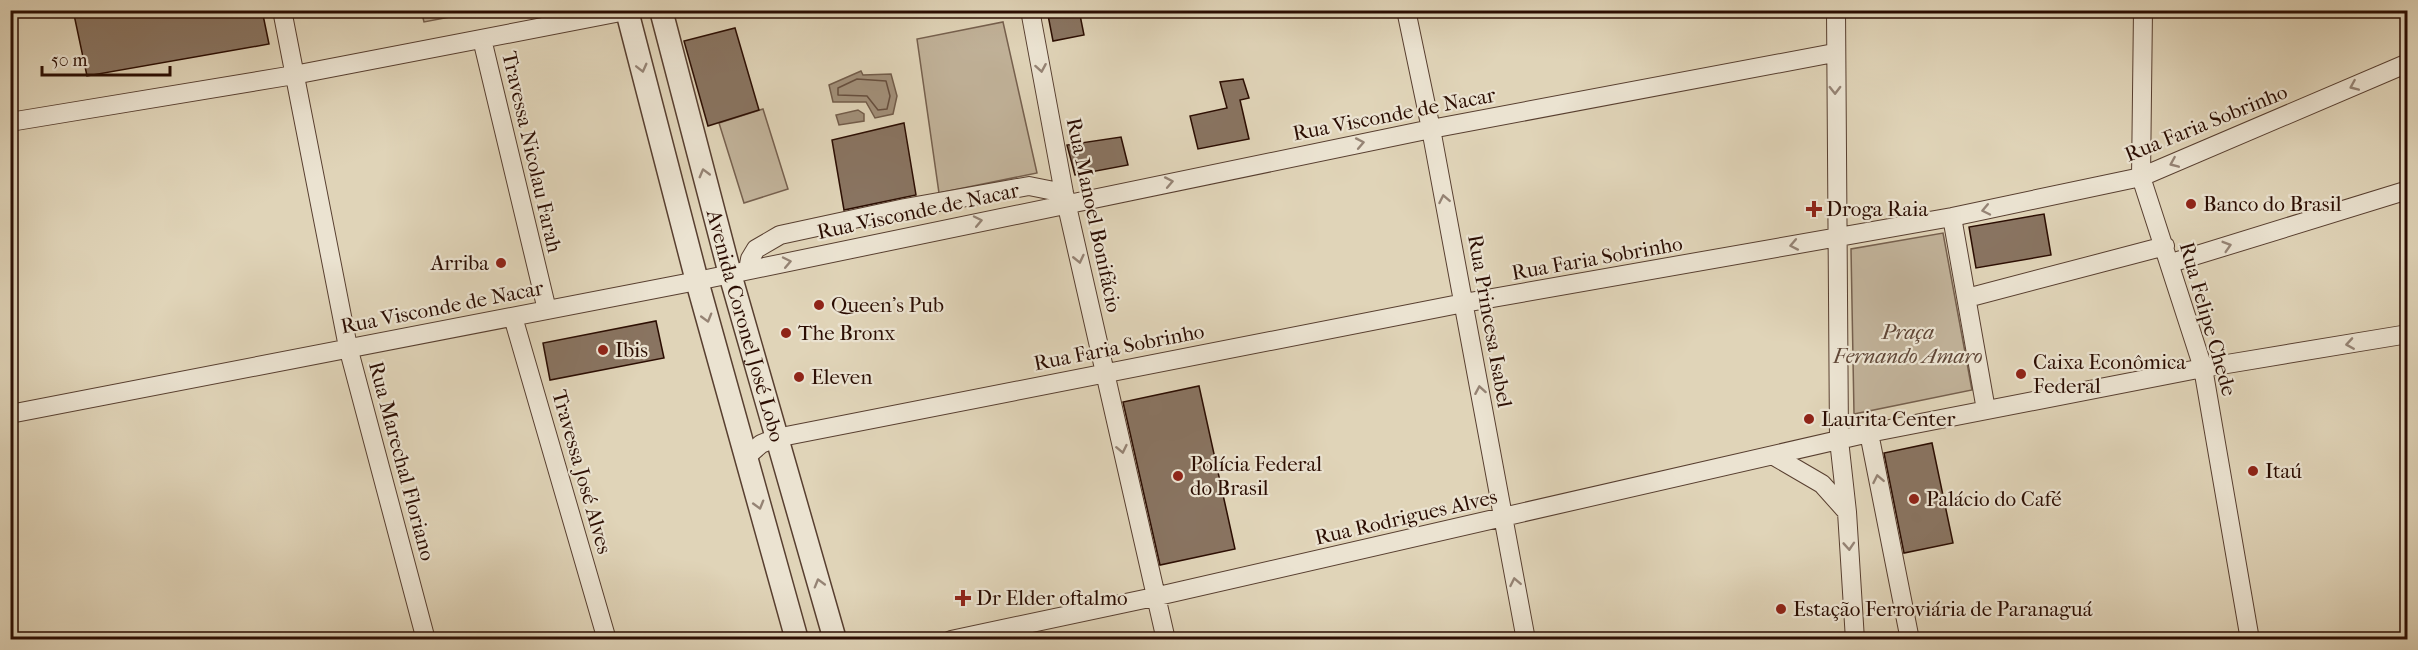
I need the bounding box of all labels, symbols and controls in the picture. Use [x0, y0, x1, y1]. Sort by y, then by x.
scale bar [42, 39, 170, 77]
street label: Travessa Nicolau Farah [497, 49, 567, 255]
text: 50 m [51, 50, 88, 71]
one-way arrow [635, 62, 647, 73]
one-way arrow [1034, 63, 1047, 73]
street label: Rua Faria Sobrinho [2121, 79, 2291, 167]
one-way arrow [2349, 79, 2360, 91]
street label: Rua Visconde de Nacar [1291, 83, 1498, 145]
one-way arrow [1829, 85, 1841, 94]
street label: Rua Manoel Bonifácio [1062, 115, 1126, 315]
one-way arrow [1355, 137, 1365, 150]
one-way arrow [2170, 156, 2181, 168]
one-way arrow [698, 168, 711, 178]
one-way arrow [1164, 176, 1174, 189]
street label: Rua Visconde de Nacar [815, 178, 1021, 244]
place label: Banco do Brasil [2203, 192, 2342, 216]
one-way arrow [1438, 194, 1451, 204]
place label: Droga Raia [1826, 197, 1928, 221]
marker: Banco do Brasil [2184, 197, 2198, 211]
marker: Droga Raia [1807, 202, 1821, 216]
one-way arrow [1981, 203, 1991, 216]
street label: Avenida Coronel José Lobo [701, 206, 790, 445]
one-way arrow [973, 215, 983, 228]
street label: Rua Faria Sobrinho [1510, 231, 1684, 285]
street label: Rua Princesa Isabel [1463, 233, 1517, 410]
one-way arrow [1789, 237, 1799, 250]
street label: Rua Felipe Chede [2175, 239, 2241, 399]
one-way arrow [2221, 241, 2232, 253]
place label: Arriba [430, 251, 489, 275]
one-way arrow [1072, 254, 1085, 264]
marker: Arriba [494, 256, 508, 270]
one-way arrow [782, 256, 792, 269]
street label: Rua Visconde de Nacar [339, 276, 546, 338]
place label: Queen's Pub [831, 293, 944, 317]
marker: Queen's Pub [812, 298, 826, 312]
one-way arrow [700, 312, 712, 322]
street label: Rua Faria Sobrinho [1032, 319, 1206, 375]
park label: Praça Fernando Amaro [1832, 320, 1983, 368]
place label: The Bronx [798, 321, 895, 345]
marker: The Bronx [779, 326, 793, 340]
one-way arrow [2345, 337, 2354, 349]
place label: Ibis [615, 338, 648, 362]
marker: Ibis [596, 343, 610, 357]
place label: Caixa Econômica Federal [2033, 350, 2186, 398]
street label: Rua Marechal Floriano [364, 359, 440, 563]
place label: Eleven [811, 365, 872, 389]
marker: Caixa Econômica Federal [2014, 367, 2028, 381]
marker: Eleven [792, 370, 806, 384]
one-way arrow [1474, 386, 1487, 396]
street label: Travessa José Alves [547, 387, 617, 557]
place label: Laurita Center [1821, 407, 1955, 431]
marker: Laurita Center [1802, 412, 1816, 426]
one-way arrow [1114, 444, 1127, 454]
place label: Polícia Federal do Brasil [1190, 452, 1322, 500]
place label: Itaú [2265, 459, 2302, 483]
marker: Itaú [2246, 464, 2260, 478]
marker: Polícia Federal do Brasil [1171, 469, 1185, 483]
one-way arrow [1872, 474, 1885, 484]
street label: Rua Rodrigues Alves [1312, 484, 1500, 550]
place label: Palácio do Café [1926, 487, 2062, 511]
marker: Palácio do Café [1907, 492, 1921, 506]
one-way arrow [752, 500, 764, 510]
one-way arrow [1842, 541, 1855, 550]
one-way arrow [1509, 577, 1522, 587]
one-way arrow [814, 578, 826, 589]
place label: Dr Elder oftalmo [976, 586, 1128, 610]
marker: Dr Elder oftalmo [954, 589, 972, 607]
place label: Estação Ferroviária de Paranaguá [1793, 597, 2093, 621]
marker: Estação Ferroviária de Paranaguá [1774, 602, 1788, 616]

